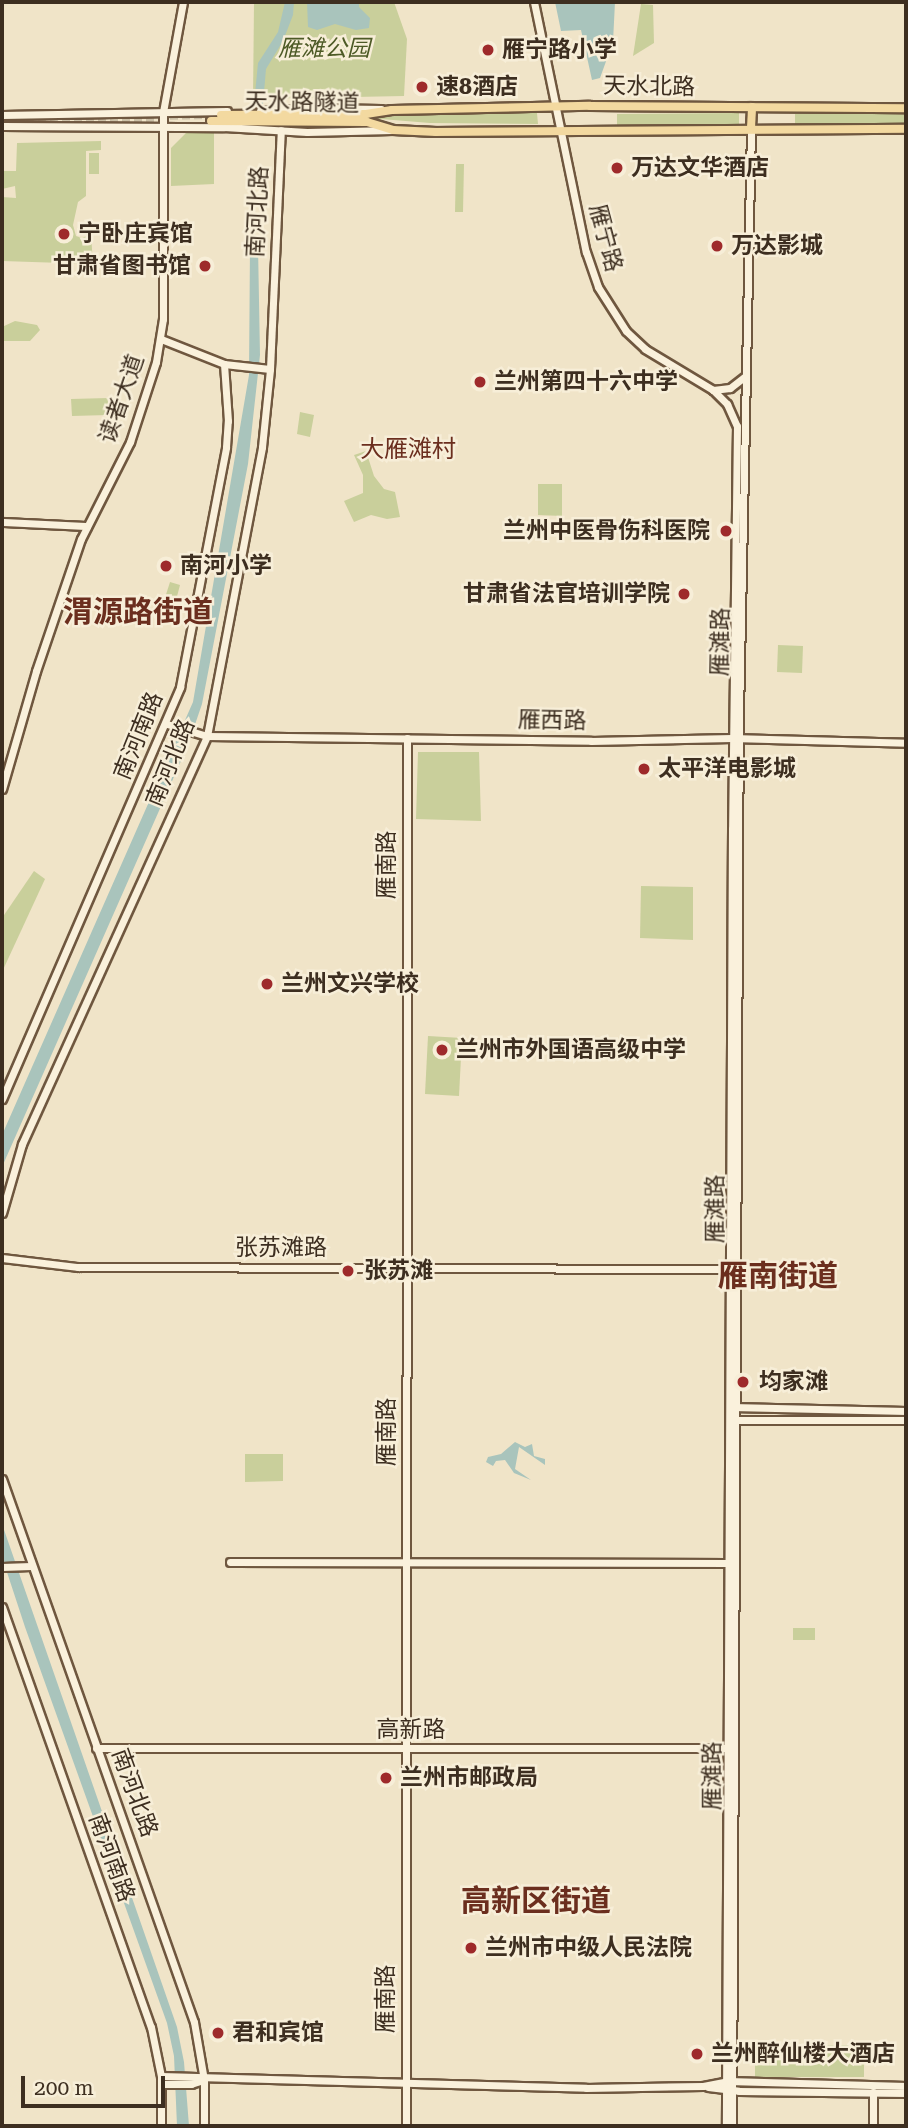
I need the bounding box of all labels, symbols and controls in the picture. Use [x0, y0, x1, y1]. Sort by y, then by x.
park label: 雁滩公园 [278, 35, 370, 63]
place label: 雁宁路小学 [502, 36, 617, 64]
marker: 雁宁路小学 [480, 42, 496, 58]
street label: 天水北路 [603, 72, 695, 102]
place label: 速8酒店 [436, 73, 518, 101]
marker: 速8酒店 [414, 79, 430, 95]
street label: 天水路隧道 [244, 88, 360, 118]
place label: 万达文华酒店 [631, 154, 769, 182]
marker: 万达文华酒店 [609, 160, 625, 176]
street label: 南河北路 [242, 165, 274, 259]
street label: 雁宁路 [583, 201, 627, 275]
place label: 宁卧庄宾馆 [78, 220, 193, 248]
marker: 宁卧庄宾馆 [56, 226, 72, 242]
place label: 万达影城 [731, 232, 823, 260]
marker: 万达影城 [709, 238, 725, 254]
place label: 甘肃省图书馆 [53, 252, 191, 280]
marker: 甘肃省图书馆 [197, 258, 213, 274]
street label: 读者大道 [94, 351, 150, 447]
place label: 兰州第四十六中学 [494, 368, 678, 396]
marker: 兰州第四十六中学 [472, 374, 488, 390]
district label: 大雁滩村 [360, 436, 456, 464]
place label: 兰州中医骨伤科医院 [503, 517, 710, 545]
marker: 兰州中医骨伤科医院 [716, 521, 736, 541]
place label: 南河小学 [180, 552, 272, 580]
marker: 南河小学 [158, 558, 174, 574]
place label: 甘肃省法官培训学院 [463, 580, 670, 608]
marker: 甘肃省法官培训学院 [676, 586, 692, 602]
district label: 渭源路街道 [63, 594, 213, 630]
street label: 雁滩路 [707, 607, 735, 677]
street label: 南河南路 [109, 688, 169, 784]
street label: 雁西路 [517, 707, 587, 735]
street label: 南河北路 [141, 715, 201, 811]
place label: 太平洋电影城 [658, 755, 796, 783]
marker: 太平洋电影城 [636, 761, 652, 777]
street label: 雁南路 [373, 831, 401, 899]
place label: 兰州文兴学校 [281, 970, 419, 998]
marker: 兰州文兴学校 [259, 976, 275, 992]
place label: 兰州市外国语高级中学 [456, 1036, 686, 1064]
marker: 兰州市外国语高级中学 [434, 1042, 450, 1058]
street label: 雁滩路 [702, 1175, 730, 1243]
street label: 张苏滩路 [235, 1234, 327, 1262]
place label: 张苏滩 [364, 1257, 433, 1285]
district label: 雁南街道 [718, 1258, 838, 1294]
marker: 张苏滩 [338, 1261, 358, 1281]
place label: 均家滩 [759, 1368, 828, 1396]
marker: 均家滩 [733, 1372, 753, 1392]
street label: 雁南路 [373, 1398, 401, 1466]
street label: 高新路 [377, 1716, 445, 1744]
street label: 雁滩路 [699, 1742, 727, 1810]
street label: 南河北路 [105, 1745, 163, 1841]
place label: 兰州市邮政局 [400, 1764, 538, 1792]
marker: 兰州市邮政局 [378, 1770, 394, 1786]
street label: 南河南路 [82, 1810, 140, 1906]
district label: 高新区街道 [461, 1883, 611, 1919]
place label: 兰州市中级人民法院 [485, 1934, 692, 1962]
marker: 兰州市中级人民法院 [463, 1940, 479, 1956]
street label: 雁南路 [372, 1965, 400, 2033]
place label: 君和宾馆 [232, 2019, 324, 2047]
marker: 君和宾馆 [210, 2025, 226, 2041]
place label: 兰州醉仙楼大酒店 [711, 2040, 895, 2068]
marker: 兰州醉仙楼大酒店 [689, 2046, 705, 2062]
scale bar [24, 2062, 168, 2106]
text: 200 m [34, 2076, 94, 2100]

